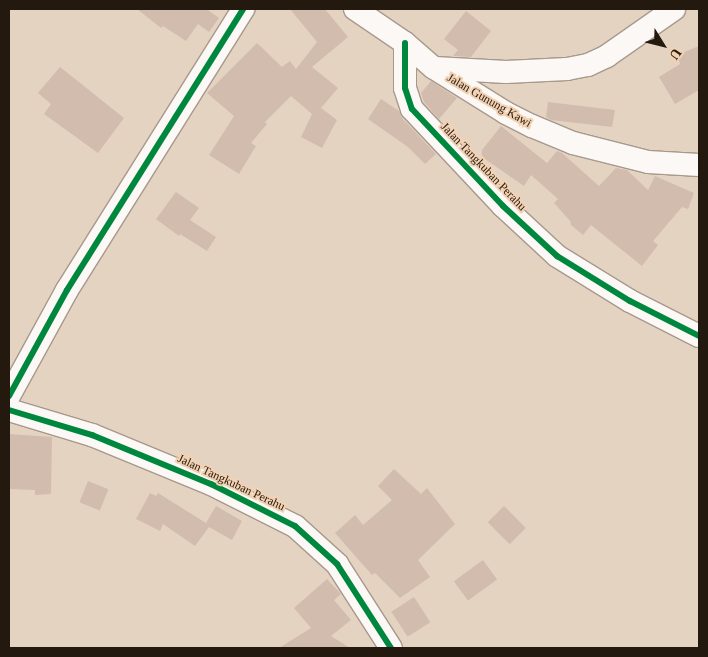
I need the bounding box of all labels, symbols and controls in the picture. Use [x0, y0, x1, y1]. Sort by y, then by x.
north arrow [638, 20, 688, 70]
text: U [666, 46, 685, 63]
street label: Jalan Gunung Kawi [444, 71, 534, 131]
street label: Jalan Tangkuban Perahu [437, 120, 529, 214]
street label: Jalan Tangkuban Perahu [175, 452, 287, 514]

